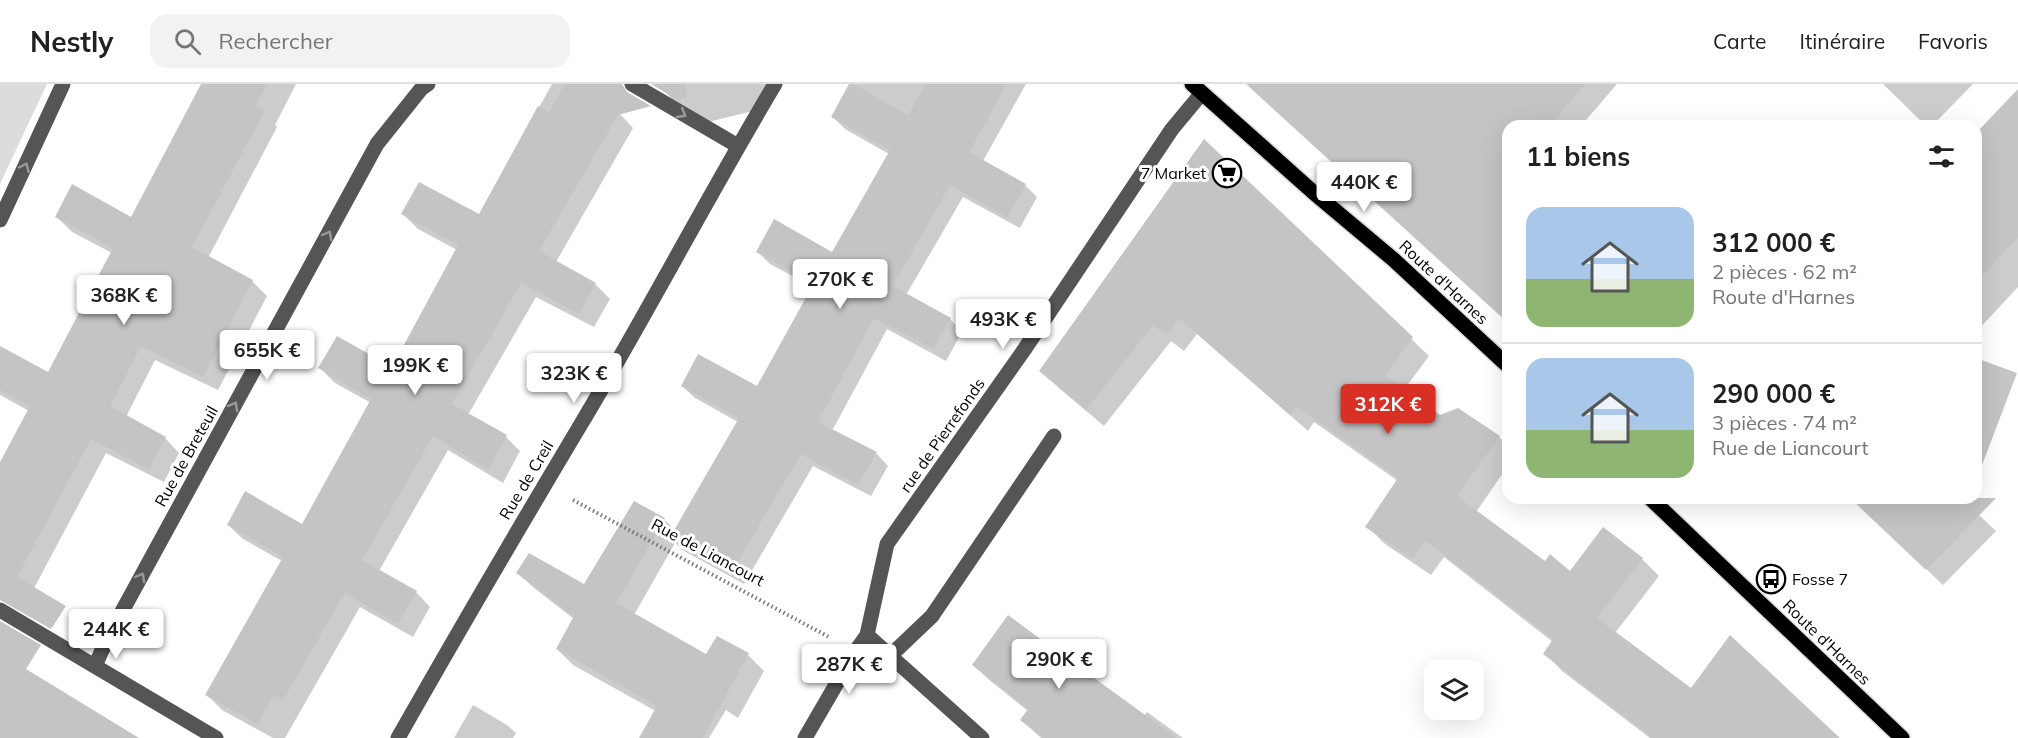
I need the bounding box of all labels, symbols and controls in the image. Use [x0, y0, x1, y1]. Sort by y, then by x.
search box [150, 14, 570, 68]
text: Nestly [30, 24, 114, 59]
icon: search [171, 25, 204, 58]
text: Rechercher [219, 27, 333, 55]
text: Carte [1713, 28, 1767, 54]
text: Itinéraire [1800, 28, 1885, 54]
text: Favoris [1918, 28, 1988, 54]
one-way arrow [676, 107, 686, 118]
text: 11 biens [1526, 140, 1630, 173]
icon: filters [1925, 140, 1958, 173]
supermarket icon: 7 Market [1211, 157, 1243, 189]
one-way arrow [17, 162, 29, 173]
pin: 440K € [1315, 162, 1413, 213]
place label: 7 Market [1141, 163, 1206, 183]
text: 440K € [1331, 169, 1397, 194]
text: 312 000 € [1712, 226, 1835, 259]
one-way arrow [321, 231, 332, 241]
icon: home [1574, 231, 1646, 303]
street label: Route d'Harnes [1395, 236, 1493, 328]
pin: 270K € [791, 259, 889, 310]
text: 2 pièces · 62 m² [1712, 259, 1857, 284]
text: 270K € [807, 266, 873, 291]
pin: 368K € [75, 275, 173, 326]
text: 368K € [91, 282, 157, 307]
text: Route d'Harnes [1712, 284, 1855, 309]
pin: 493K € [954, 299, 1052, 350]
text: 493K € [970, 306, 1036, 331]
pin: 655K € [218, 330, 316, 381]
text: 655K € [234, 337, 300, 362]
pin: 199K € [366, 345, 464, 396]
text: 199K € [382, 352, 448, 377]
pin: 323K € [525, 353, 623, 404]
text: 323K € [541, 360, 607, 385]
street label: rue de Pierrefonds [895, 374, 989, 496]
text: 290 000 € [1712, 377, 1835, 410]
icon: home [1574, 382, 1646, 454]
pin: 312K € [1339, 384, 1437, 435]
text: 312K € [1355, 391, 1421, 416]
street label: Rue de Breteuil [150, 402, 222, 510]
one-way arrow [227, 402, 238, 412]
text: 3 pièces · 74 m² [1712, 410, 1857, 435]
text: Rue de Liancourt [1712, 435, 1868, 460]
street label: Rue de Creil [495, 437, 557, 523]
street label: Rue de Liancourt [648, 514, 768, 590]
bus stop icon: Fosse 7 [1755, 563, 1787, 595]
place label: Fosse 7 [1792, 569, 1848, 589]
one-way arrow [134, 573, 145, 583]
street label: Route d'Harnes [1779, 595, 1875, 689]
pin: 244K € [67, 609, 165, 660]
text: 244K € [83, 616, 149, 641]
pin: 290K € [1010, 639, 1108, 690]
pin: 287K € [800, 644, 898, 695]
text: 290K € [1026, 646, 1092, 671]
text: 287K € [816, 651, 882, 676]
map controls [1424, 660, 1484, 720]
button: layers [1424, 660, 1484, 720]

